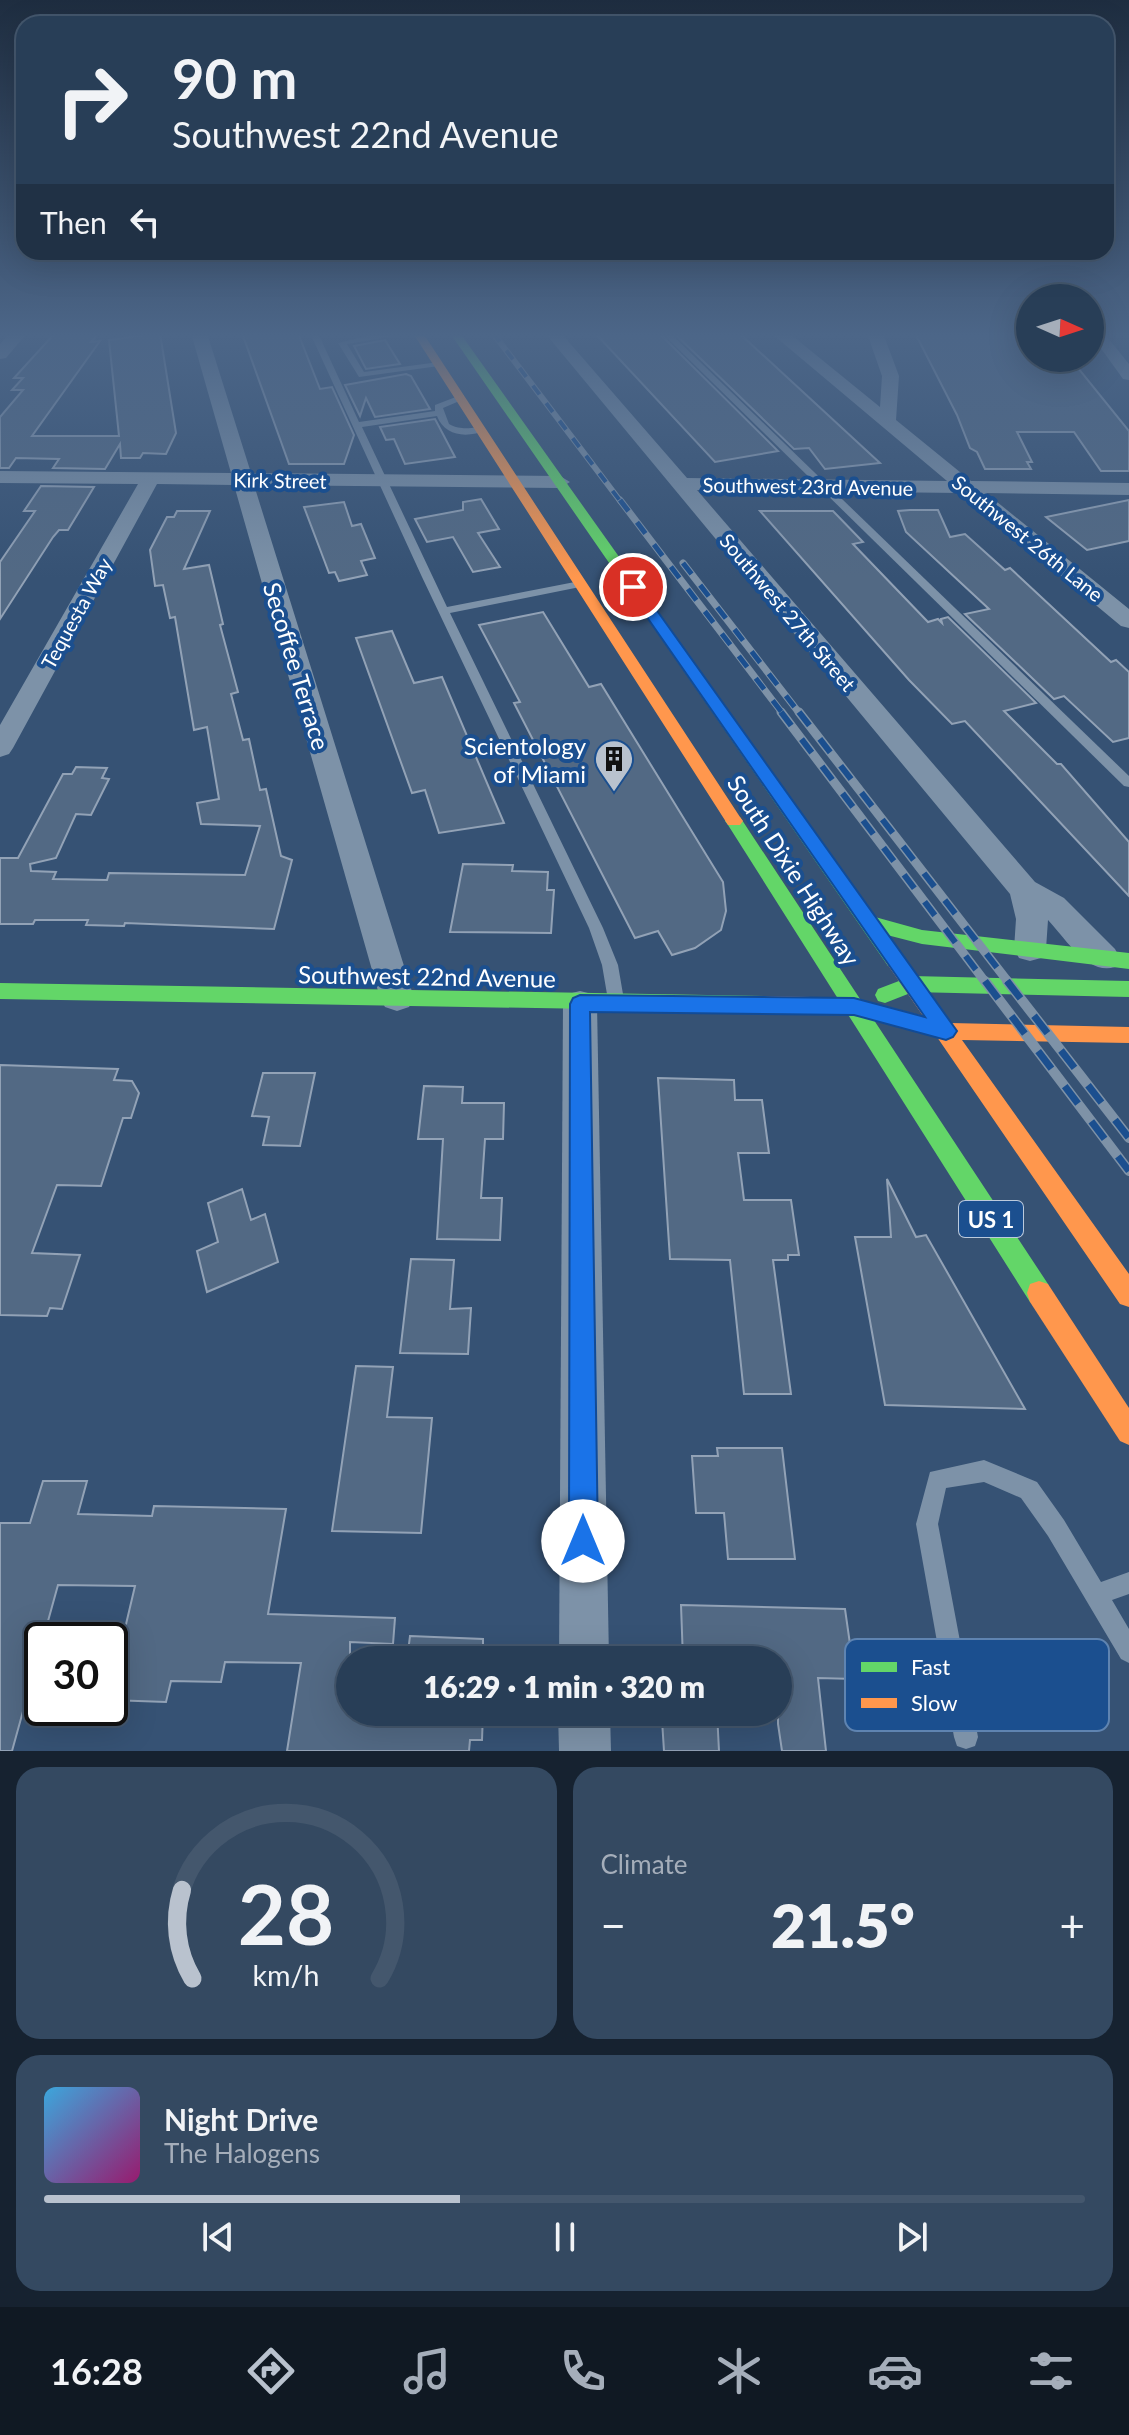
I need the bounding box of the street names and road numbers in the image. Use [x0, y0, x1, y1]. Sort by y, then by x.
street label: Kirk Street [233, 467, 327, 493]
street label: Southwest 26th Lane [948, 470, 1108, 606]
street label: Southwest 23rd Avenue [703, 472, 913, 500]
street label: Southwest 27th Street [715, 528, 861, 696]
street label: Tequesta Way [36, 553, 117, 673]
street label: Secoffee Terrace [258, 579, 336, 753]
street label: South Dixie Highway [722, 770, 867, 971]
street label: Southwest 22nd Avenue [298, 959, 556, 993]
road number: US 1 [959, 1201, 1023, 1237]

